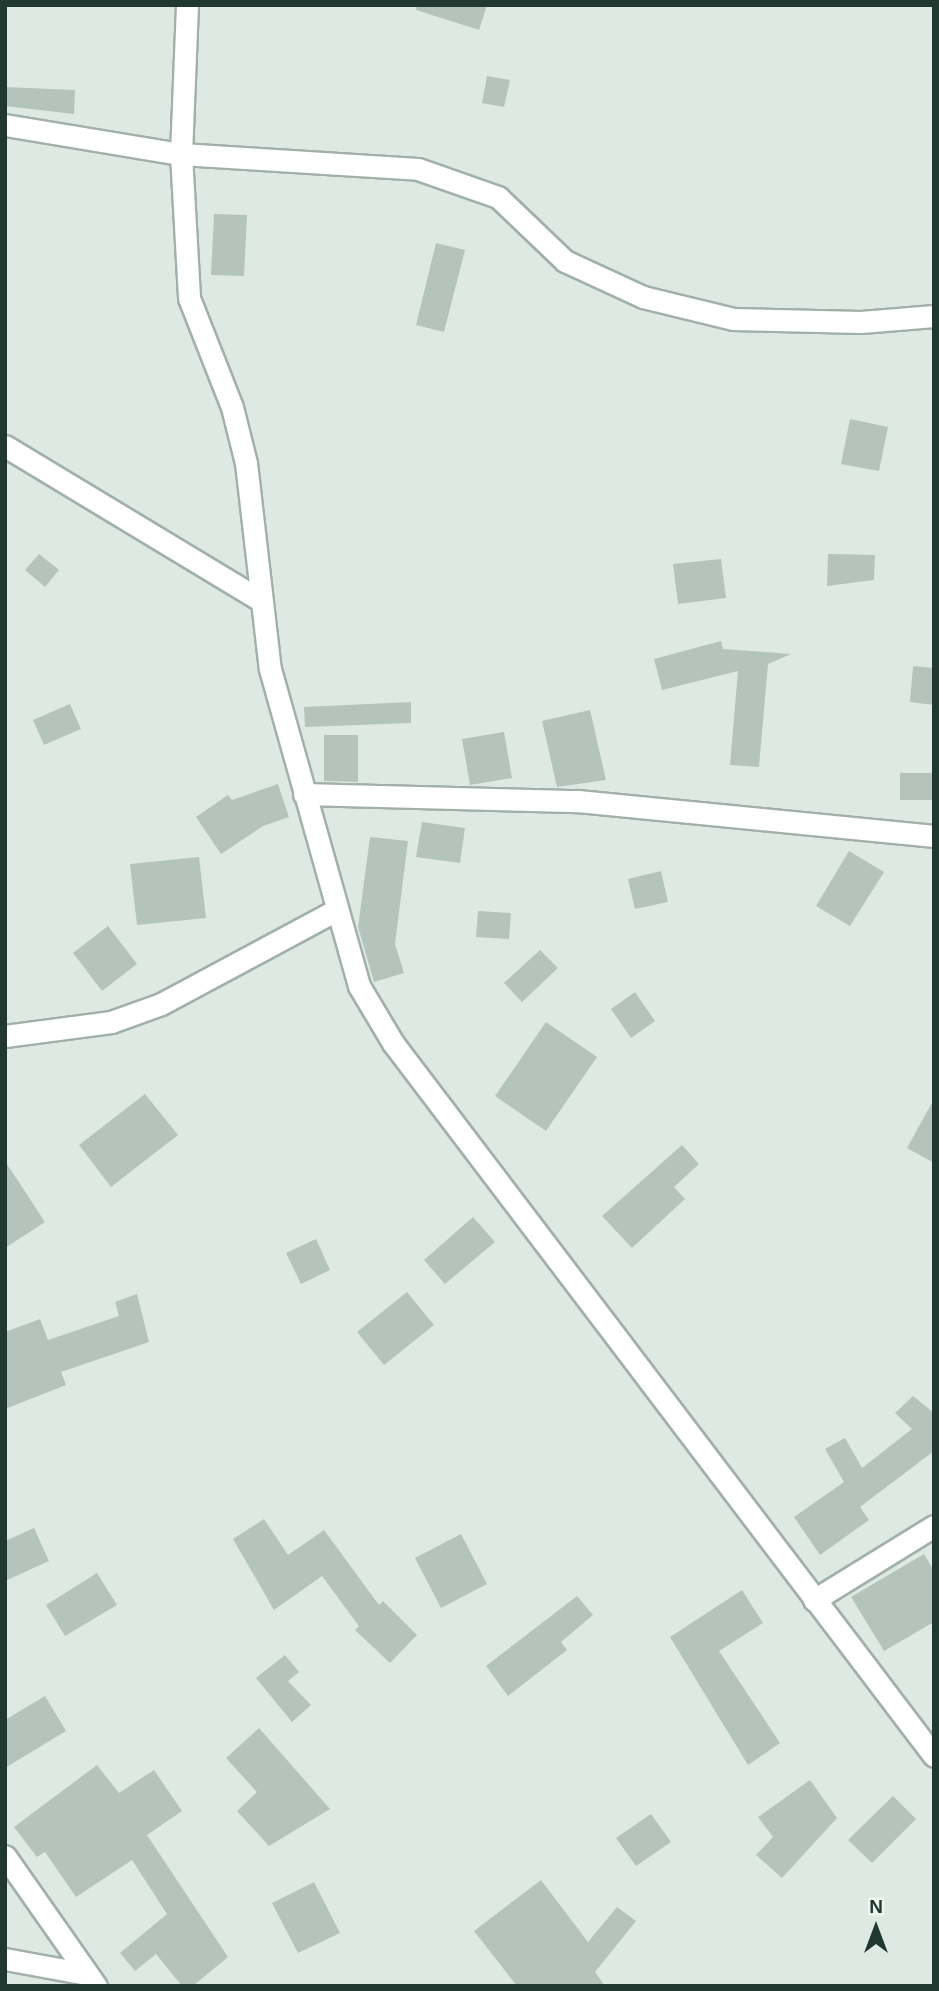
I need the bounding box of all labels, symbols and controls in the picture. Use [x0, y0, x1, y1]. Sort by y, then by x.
north arrow [841, 1893, 911, 1963]
text: N [869, 1896, 883, 1917]

